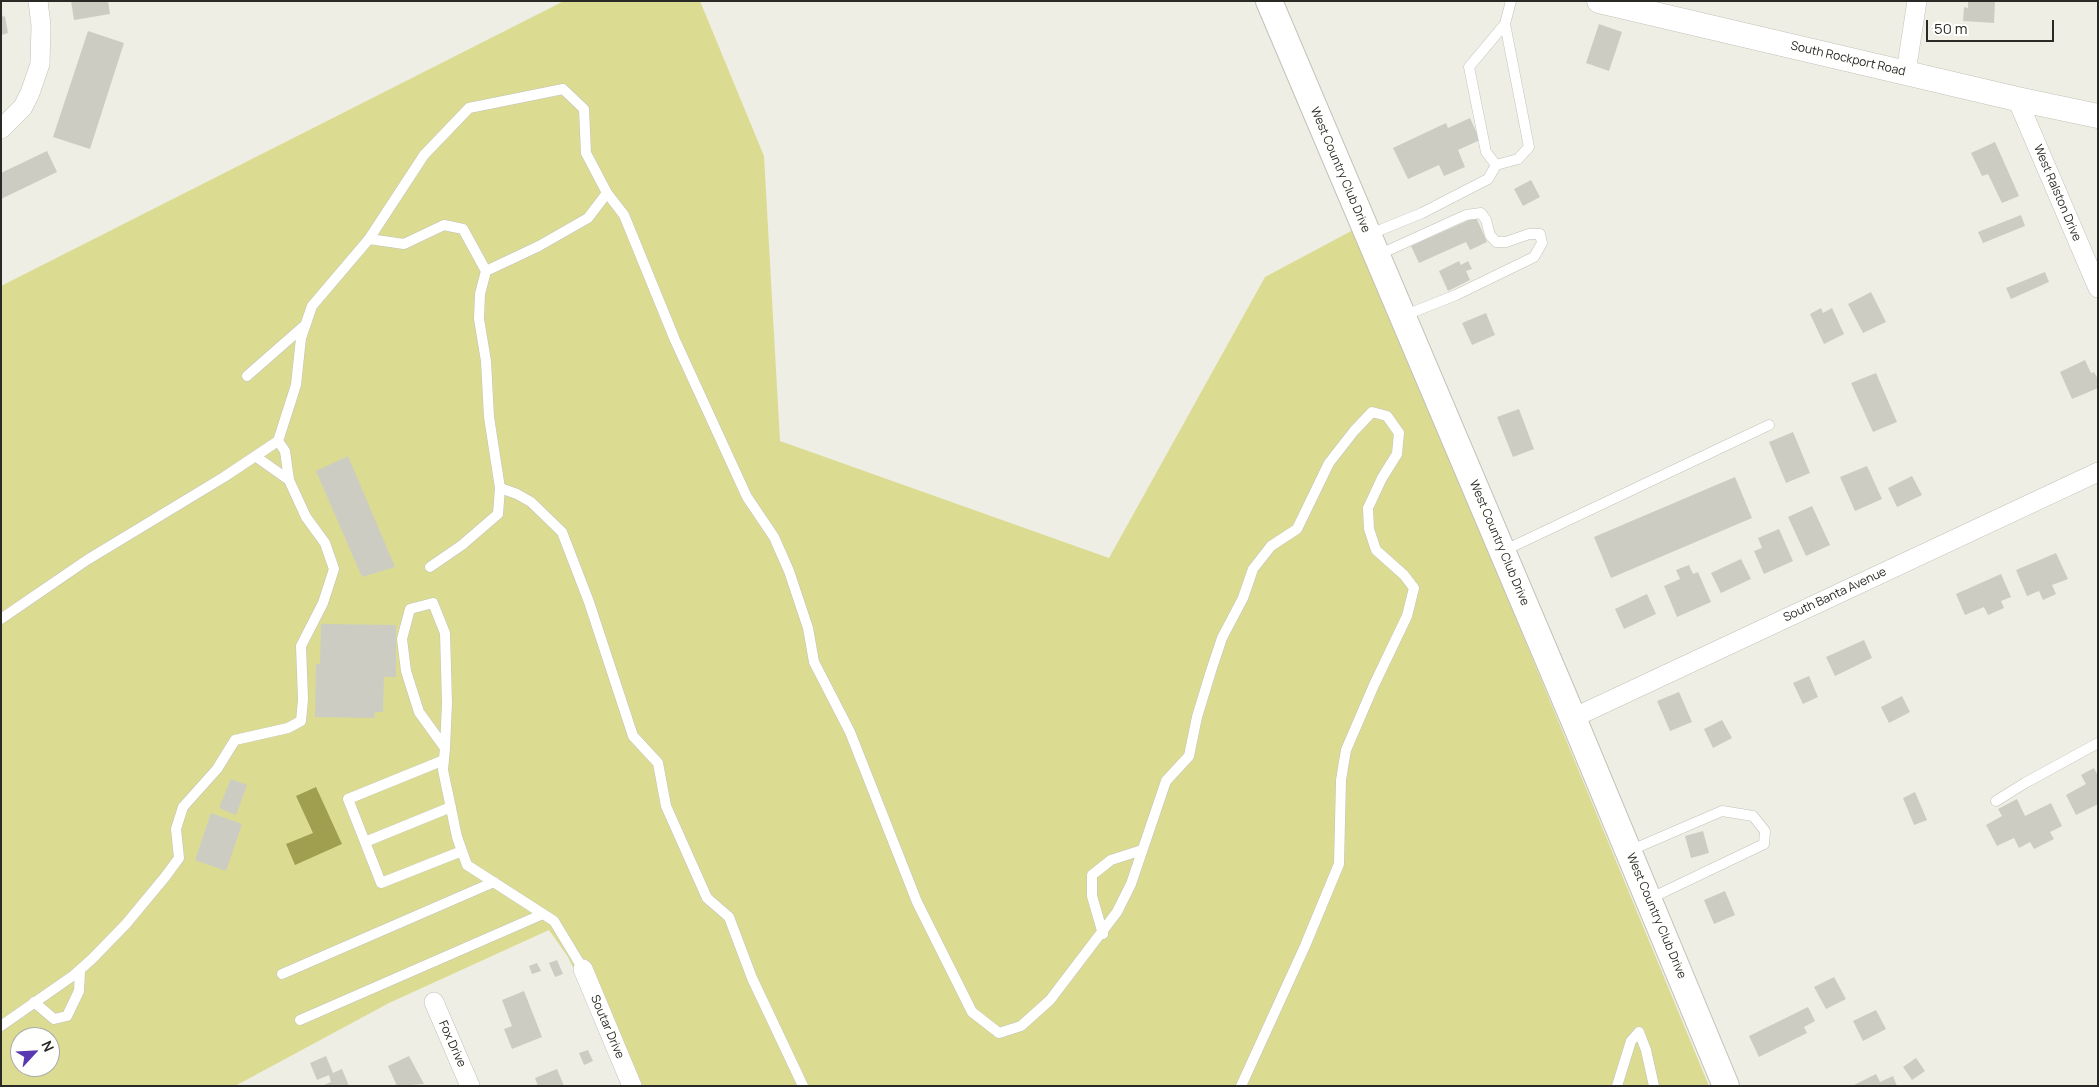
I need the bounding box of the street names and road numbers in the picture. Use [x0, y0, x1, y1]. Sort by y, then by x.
street label: South Rockport Road [1789, 39, 1907, 79]
street label: West Country Club Drive [1307, 105, 1373, 235]
street label: West Ralston Drive [2030, 143, 2084, 243]
street label: West Country Club Drive [1466, 478, 1532, 608]
street label: South Banta Avenue [1781, 565, 1889, 625]
street label: West Country Club Drive [1623, 851, 1689, 981]
street label: Soutar Drive [587, 993, 627, 1061]
street label: Fox Drive [435, 1018, 469, 1070]

